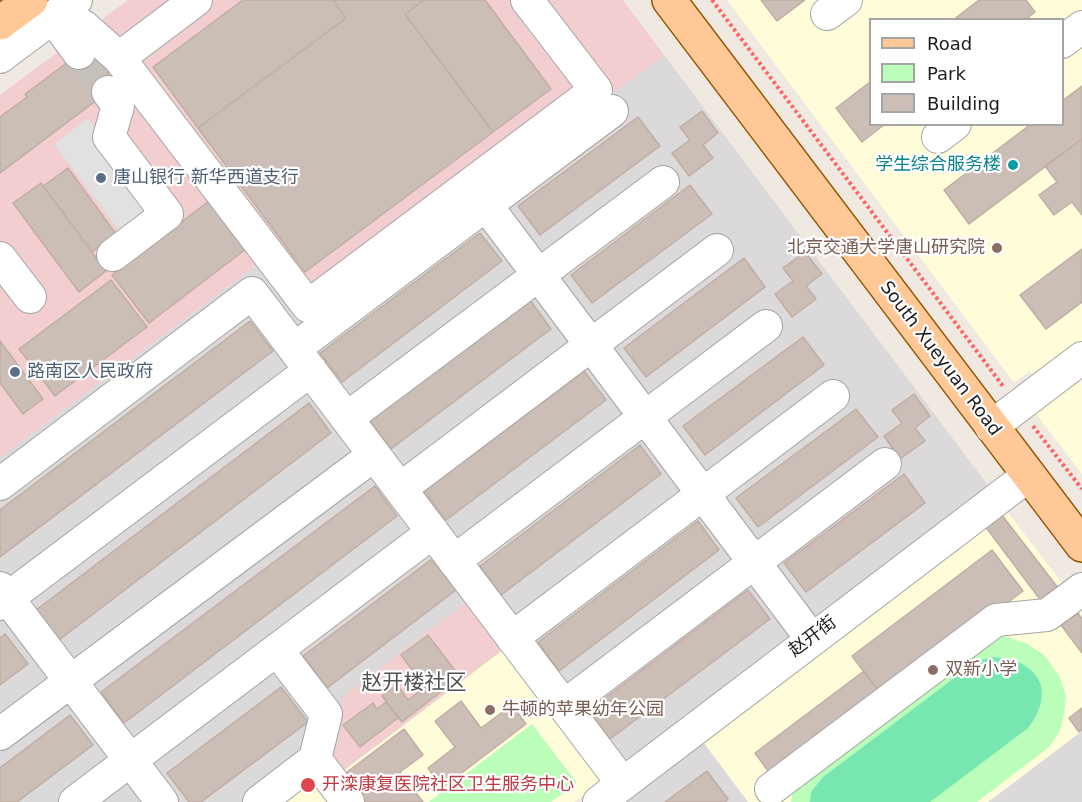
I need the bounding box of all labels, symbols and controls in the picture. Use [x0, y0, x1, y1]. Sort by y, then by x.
legend [869, 18, 1064, 126]
text: Road [927, 33, 972, 54]
text: Park [927, 63, 966, 84]
text: Building [927, 93, 1000, 114]
place label: 学生综合服务楼 [875, 154, 1001, 176]
marker: 学生综合服务楼 [1006, 158, 1020, 172]
place label: 唐山银行 新华西道支行 [113, 167, 299, 189]
marker: 唐山银行 新华西道支行 [94, 171, 108, 185]
place label: 北京交通大学唐山研究院 [787, 237, 985, 259]
marker: 北京交通大学唐山研究院 [990, 241, 1004, 255]
street label: South Xueyuan Road [875, 277, 1005, 441]
place label: 路南区人民政府 [27, 361, 153, 383]
marker: 路南区人民政府 [8, 365, 22, 379]
street label: 赵开街 [785, 612, 841, 662]
place label: 双新小学 [945, 659, 1017, 681]
marker: 双新小学 [926, 663, 940, 677]
district label: 赵开楼社区 [362, 671, 466, 697]
place label: 牛顿的苹果幼年公园 [502, 699, 664, 721]
marker: 牛顿的苹果幼年公园 [483, 703, 497, 717]
place label: 开滦康复医院社区卫生服务中心 [322, 774, 574, 796]
marker: 开滦康复医院社区卫生服务中心 [299, 776, 317, 794]

